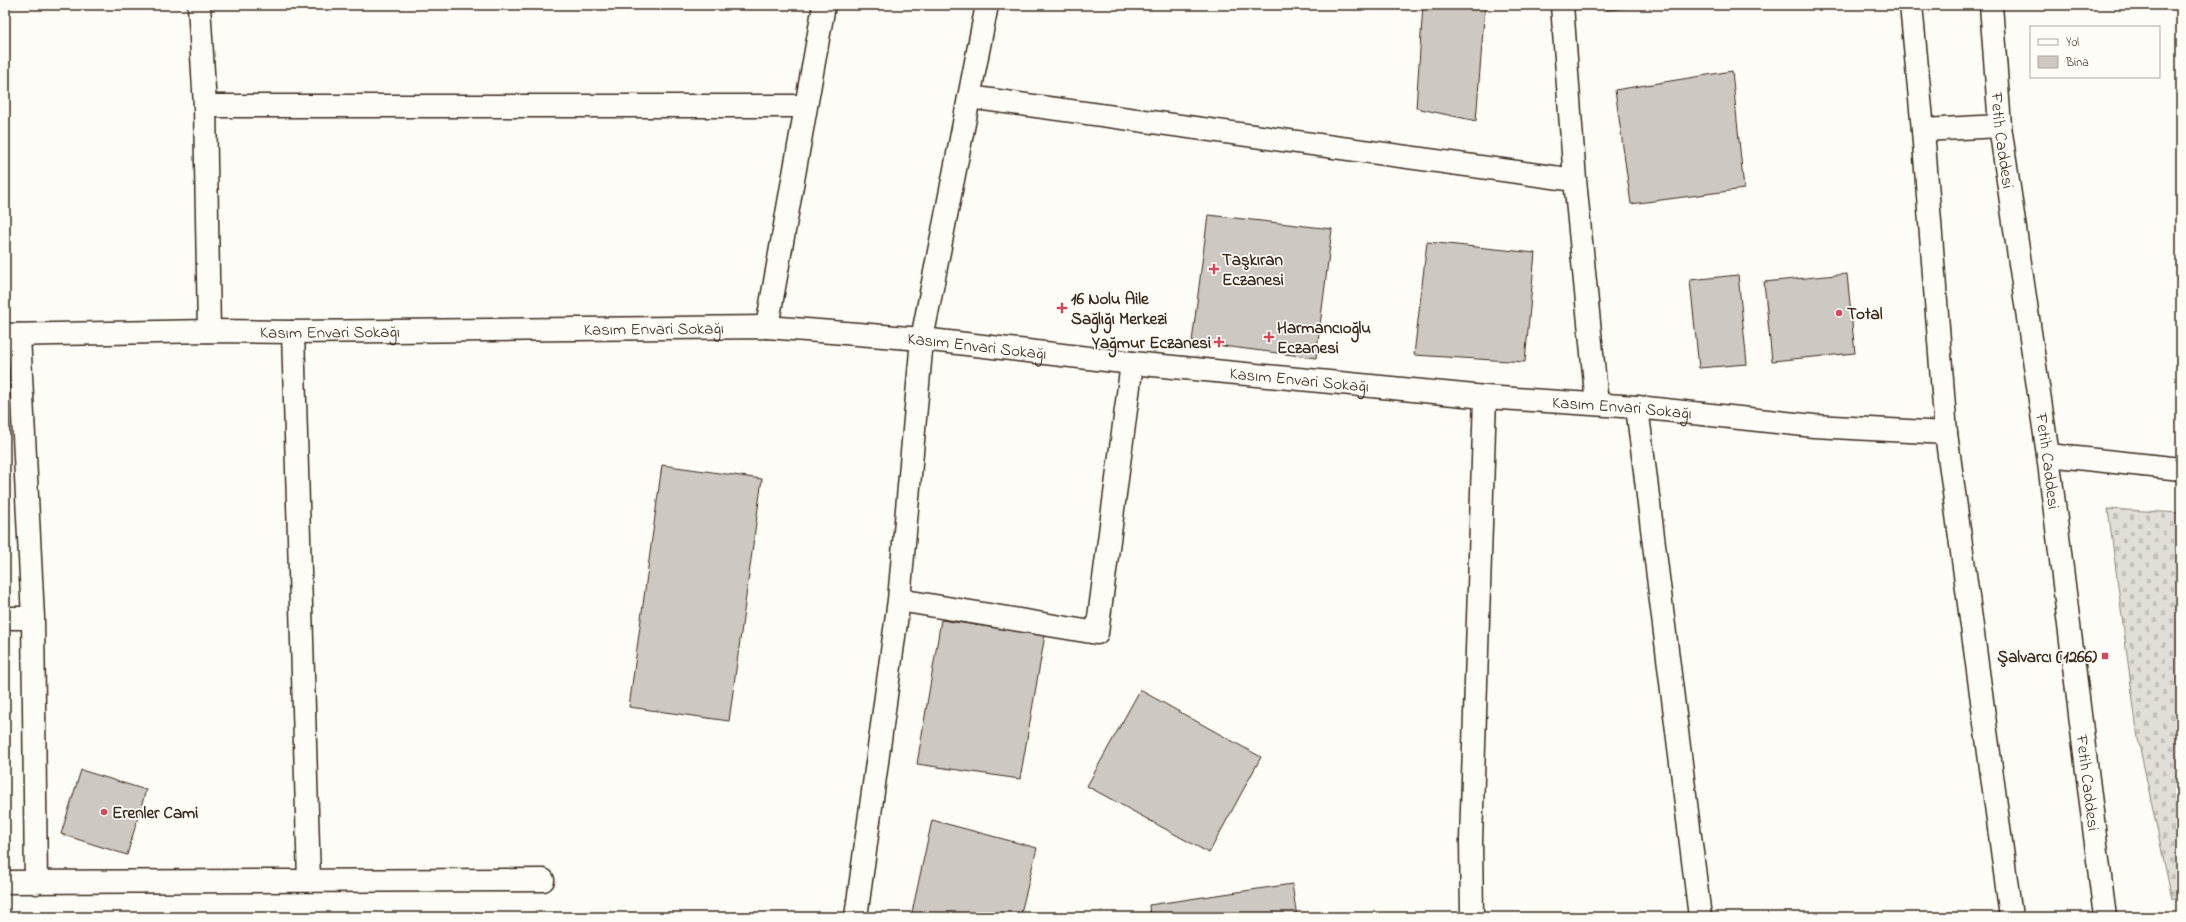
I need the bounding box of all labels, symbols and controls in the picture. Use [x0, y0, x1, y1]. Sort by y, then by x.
legend [2030, 26, 2160, 78]
text: Yol [2066, 34, 2079, 52]
text: Bina [2065, 54, 2089, 72]
street label: Fetih Caddesi [1983, 91, 2020, 190]
place label: Taşkıran Eczanesi [1222, 248, 1284, 293]
marker: Taşkıran Eczanesi [1209, 264, 1219, 274]
place label: 16 Nolu Aile Sağlığı Merkezi [1071, 287, 1167, 334]
marker: 16 Nolu Aile Sağlığı Merkezi [1056, 302, 1068, 314]
place label: Total [1847, 302, 1883, 327]
marker: Total [1834, 308, 1844, 318]
street label: Kasım Envari Sokağı [584, 316, 724, 344]
place label: Harmancıoğlu Eczanesi [1277, 316, 1371, 361]
street label: Kasım Envari Sokağı [260, 320, 400, 347]
street label: Kasım Envari Sokağı [906, 327, 1048, 369]
place label: Yağmur Eczanesi [1091, 331, 1211, 358]
marker: Harmancıoğlu Eczanesi [1264, 332, 1274, 342]
marker: Yağmur Eczanesi [1214, 337, 1224, 347]
street label: Kasım Envari Sokağı [1228, 361, 1370, 401]
street label: Kasım Envari Sokağı [1551, 390, 1693, 428]
street label: Fetih Caddesi [2028, 411, 2066, 511]
place label: Şalvarcı (1266) [1997, 645, 2097, 670]
marker: Şalvarcı (1266) [2100, 651, 2110, 661]
street label: Fetih Caddesi [2068, 732, 2105, 832]
place label: Erenler Cami [112, 801, 198, 826]
marker: Erenler Cami [99, 807, 109, 817]

